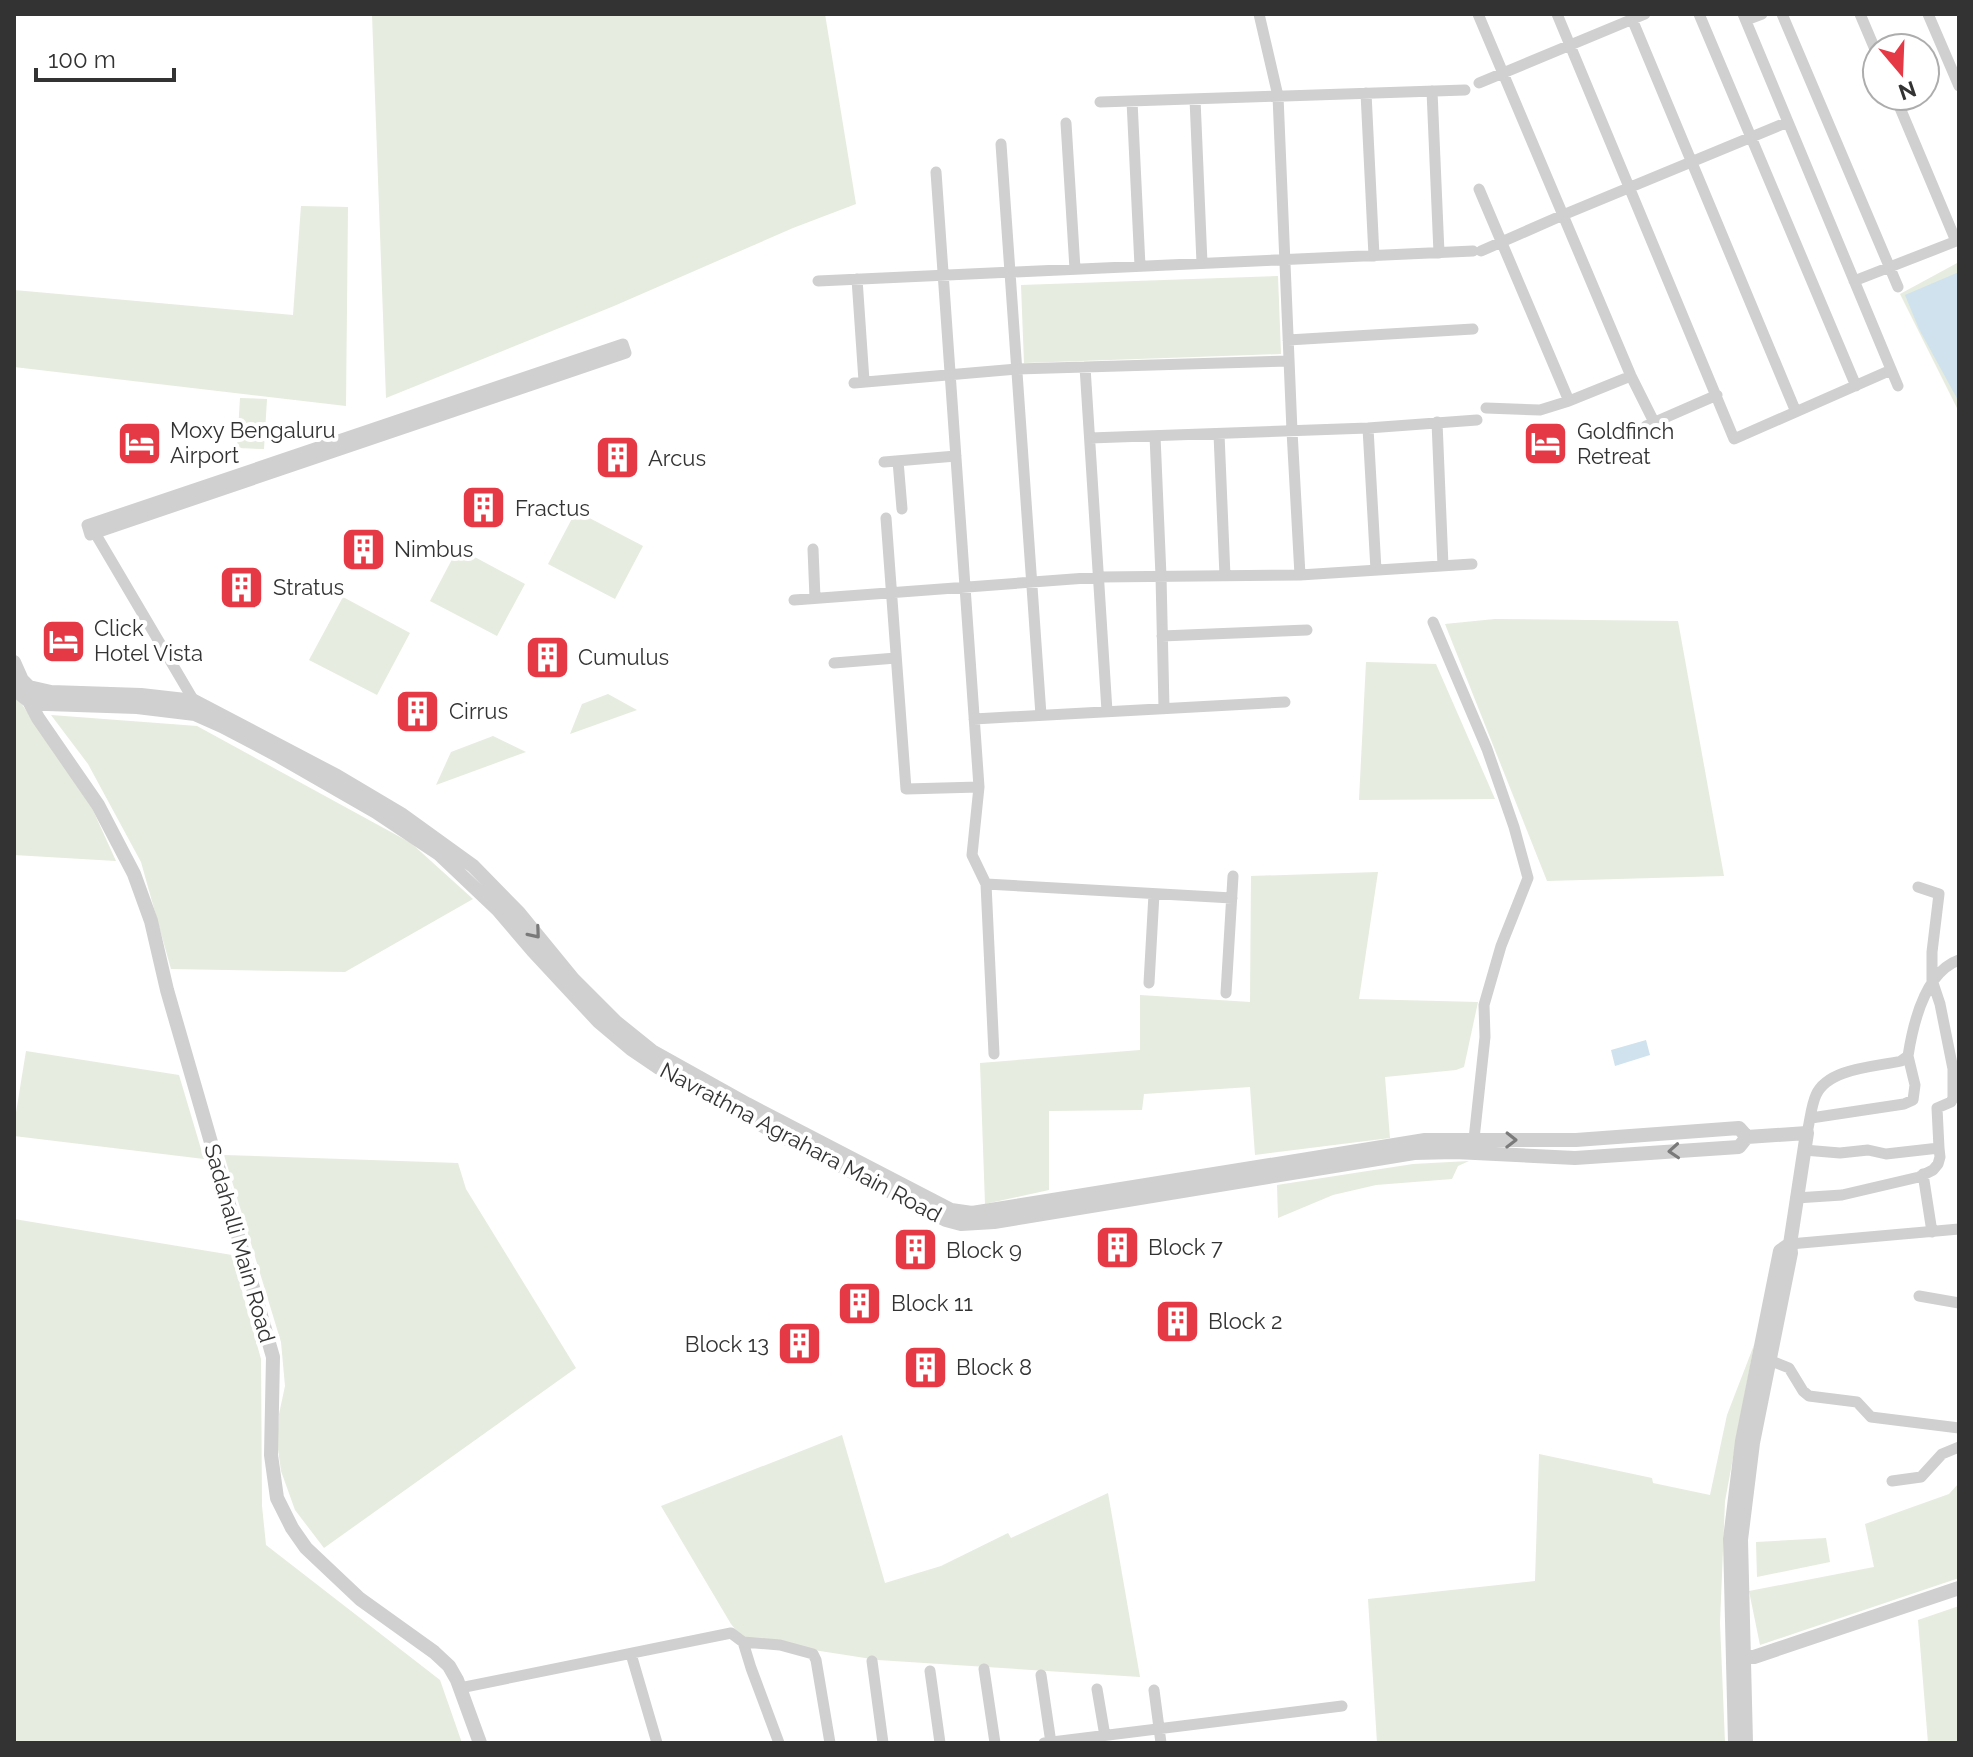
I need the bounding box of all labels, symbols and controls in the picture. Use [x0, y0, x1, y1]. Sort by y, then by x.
scale bar [36, 32, 174, 82]
north arrow [1861, 32, 1941, 112]
text: 100 m [48, 45, 116, 74]
text: N [1895, 76, 1920, 106]
place label: Moxy Bengaluru Airport [170, 417, 336, 468]
place label: Goldfinch Retreat [1577, 418, 1674, 469]
hotel icon: Moxy Bengaluru Airport [115, 419, 163, 467]
hotel icon: Goldfinch Retreat [1522, 420, 1570, 468]
building icon: Arcus [593, 434, 641, 482]
place label: Arcus [648, 445, 706, 471]
building icon: Fractus [460, 484, 508, 532]
place label: Fractus [515, 495, 590, 521]
building icon: Nimbus [339, 525, 387, 573]
place label: Nimbus [394, 536, 473, 562]
building icon: Stratus [218, 563, 266, 611]
place label: Stratus [273, 574, 344, 600]
place label: Click Hotel Vista [94, 615, 203, 666]
hotel icon: Click Hotel Vista [39, 617, 87, 665]
building icon: Cumulus [523, 633, 571, 681]
place label: Cumulus [578, 644, 669, 670]
building icon: Cirrus [394, 687, 442, 735]
place label: Cirrus [449, 698, 508, 724]
one-way arrow [525, 923, 540, 938]
street label: Navrathna Agrahara Main Road [656, 1057, 946, 1227]
one-way arrow [1505, 1131, 1518, 1148]
street label: Sadahalli Main Road [199, 1141, 281, 1345]
one-way arrow [1667, 1142, 1680, 1159]
building icon: Block 7 [1093, 1223, 1141, 1271]
building icon: Block 9 [891, 1226, 939, 1274]
place label: Block 7 [1148, 1234, 1223, 1260]
place label: Block 9 [946, 1237, 1022, 1263]
building icon: Block 11 [836, 1279, 884, 1327]
place label: Block 11 [891, 1290, 973, 1316]
building icon: Block 2 [1153, 1297, 1201, 1345]
place label: Block 2 [1208, 1308, 1283, 1334]
building icon: Block 13 [776, 1320, 824, 1368]
place label: Block 13 [685, 1331, 769, 1357]
building icon: Block 8 [901, 1343, 949, 1391]
place label: Block 8 [956, 1354, 1032, 1380]

